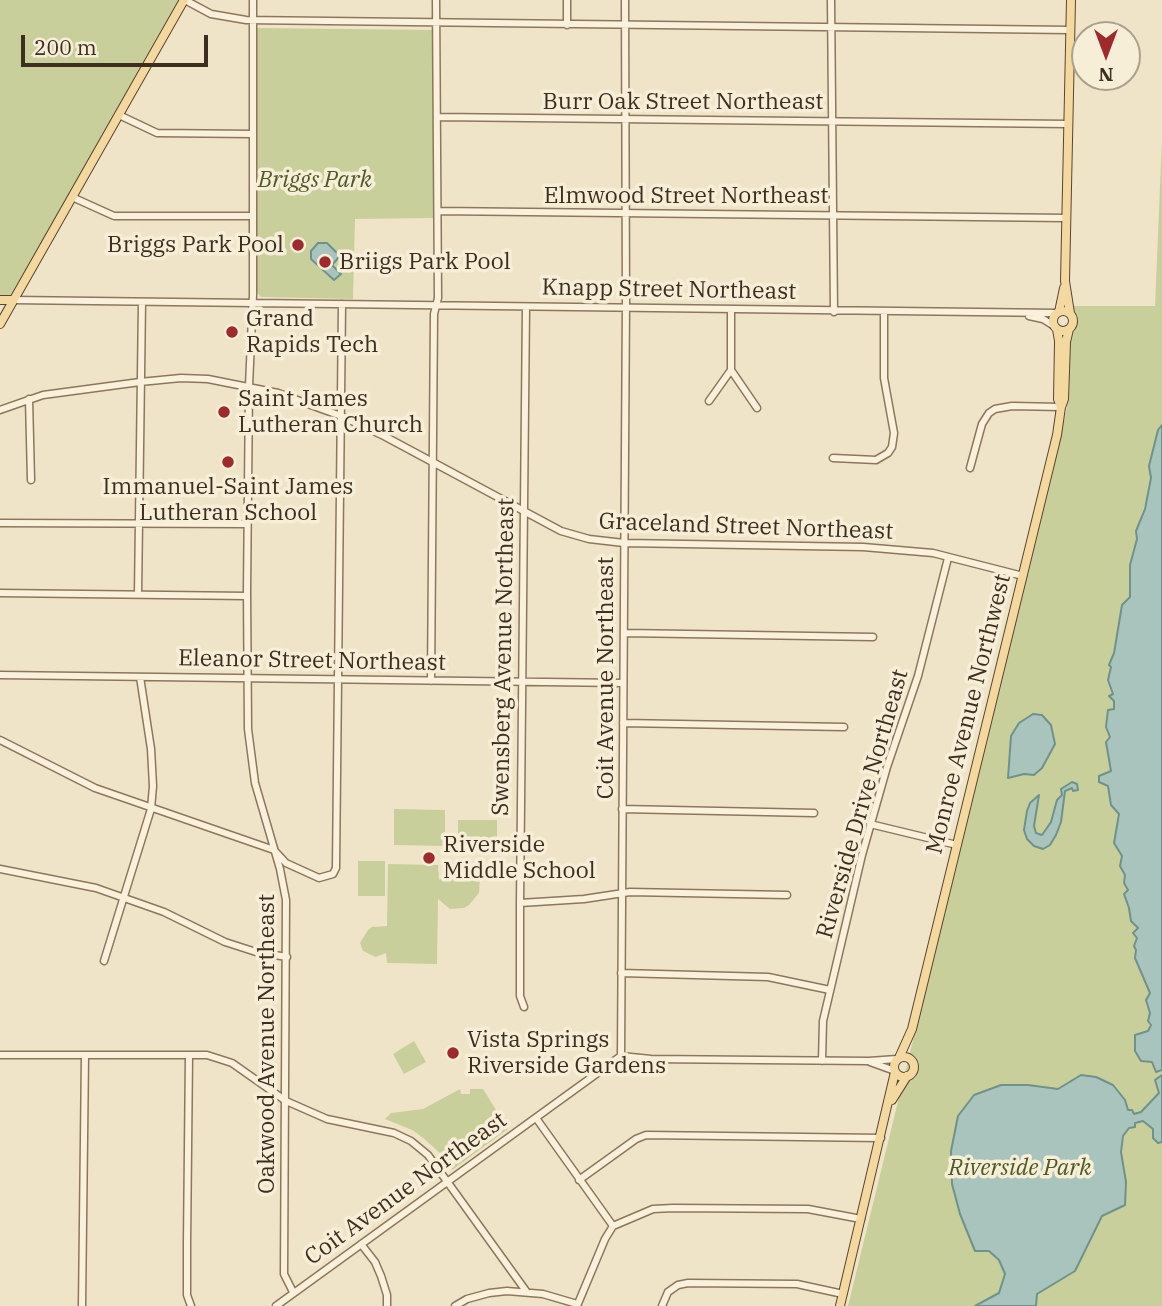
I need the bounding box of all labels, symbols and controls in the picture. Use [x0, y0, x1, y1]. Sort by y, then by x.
scale bar [24, 21, 212, 65]
north arrow [1071, 21, 1141, 91]
text: 200 m [34, 33, 97, 61]
text: N [1098, 63, 1114, 87]
street label: Burr Oak Street Northeast [543, 88, 823, 116]
park label: Briggs Park [258, 166, 372, 194]
street label: Elmwood Street Northeast [544, 182, 828, 210]
place label: Briggs Park Pool [107, 231, 284, 259]
marker: Briggs Park Pool [290, 237, 306, 253]
place label: Briigs Park Pool [339, 248, 511, 276]
marker: Briigs Park Pool [317, 254, 333, 270]
street label: Knapp Street Northeast [541, 274, 797, 306]
place label: Grand Rapids Tech [246, 305, 378, 359]
marker: Grand Rapids Tech [224, 324, 240, 340]
place label: Saint James Lutheran Church [238, 385, 423, 439]
marker: Saint James Lutheran Church [216, 404, 232, 420]
marker: Immanuel-Saint James Lutheran School [220, 454, 236, 470]
place label: Immanuel-Saint James Lutheran School [103, 473, 353, 527]
street label: Swensberg Avenue Northeast [487, 498, 521, 816]
street label: Graceland Street Northeast [598, 508, 894, 546]
street label: Coit Avenue Northeast [592, 557, 620, 799]
street label: Monroe Avenue Northwest [921, 571, 1017, 857]
street label: Eleanor Street Northeast [178, 645, 446, 677]
street label: Riverside Drive Northeast [811, 666, 915, 942]
place label: Riverside Middle School [443, 831, 596, 885]
marker: Riverside Middle School [421, 850, 437, 866]
street label: Oakwood Avenue Northeast [253, 894, 281, 1194]
place label: Vista Springs Riverside Gardens [467, 1026, 666, 1080]
marker: Vista Springs Riverside Gardens [445, 1045, 461, 1061]
street label: Coit Avenue Northeast [300, 1107, 512, 1271]
park label: Riverside Park [949, 1154, 1091, 1182]

